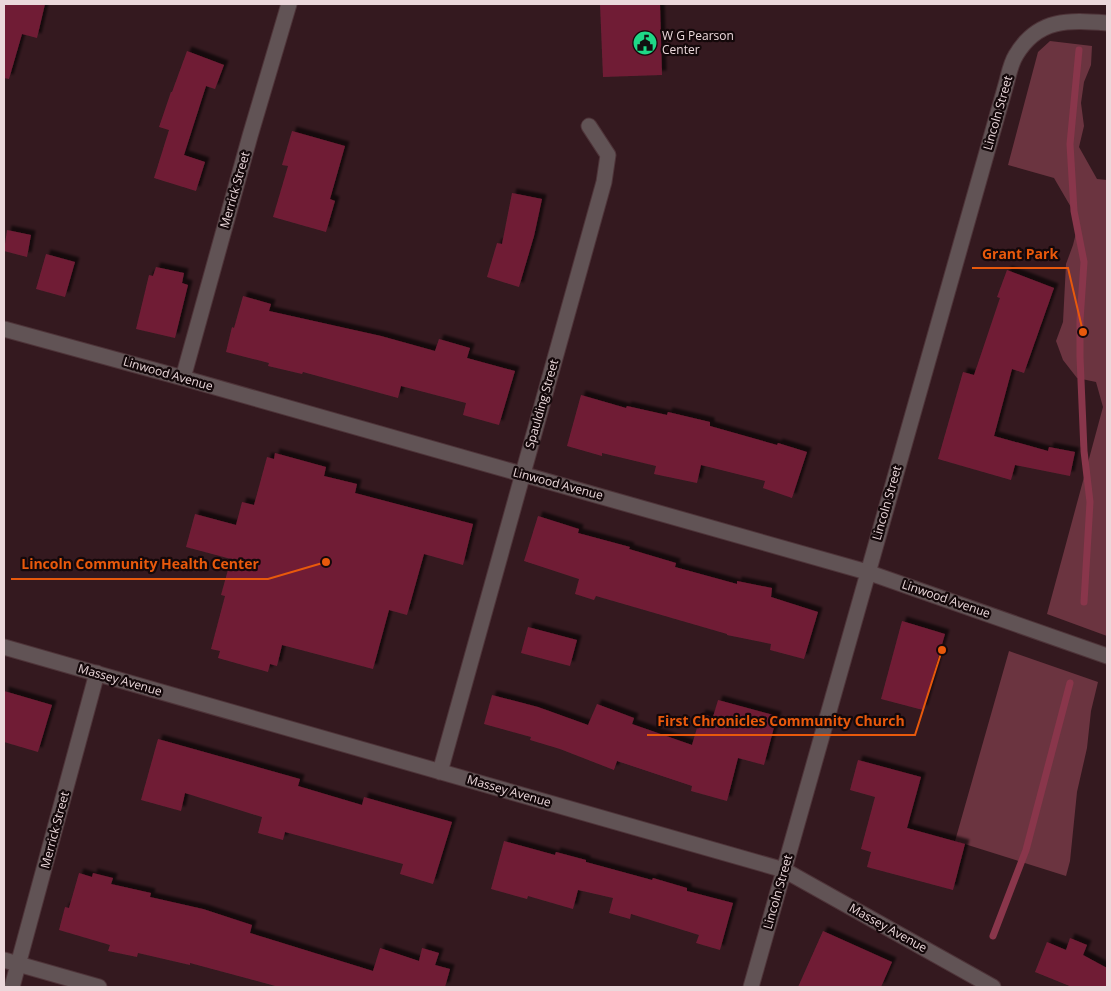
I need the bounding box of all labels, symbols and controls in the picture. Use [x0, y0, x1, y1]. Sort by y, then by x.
place label: W G Pearson Center [662, 27, 734, 58]
public building icon: W G Pearson Center [632, 30, 658, 56]
street label: Lincoln Street [979, 74, 1016, 152]
street label: Merrick Street [215, 150, 254, 230]
callout: Grant Park [972, 239, 1068, 268]
text: Grant Park [982, 244, 1058, 263]
street label: Linwood Avenue [121, 353, 215, 395]
street label: Spaulding Street [521, 357, 562, 450]
street label: Linwood Avenue [511, 463, 605, 504]
street label: Lincoln Street [868, 464, 905, 542]
callout: Lincoln Community Health Center [11, 550, 268, 579]
text: Lincoln Community Health Center [21, 554, 259, 573]
street label: Linwood Avenue [900, 575, 993, 622]
street label: Massey Avenue [76, 659, 164, 700]
callout: First Chronicles Community Church [647, 706, 915, 735]
text: First Chronicles Community Church [657, 711, 905, 730]
street label: Massey Avenue [465, 770, 553, 811]
street label: Merrick Street [36, 789, 73, 870]
street label: Lincoln Street [759, 853, 796, 931]
street label: Massey Avenue [846, 899, 930, 956]

